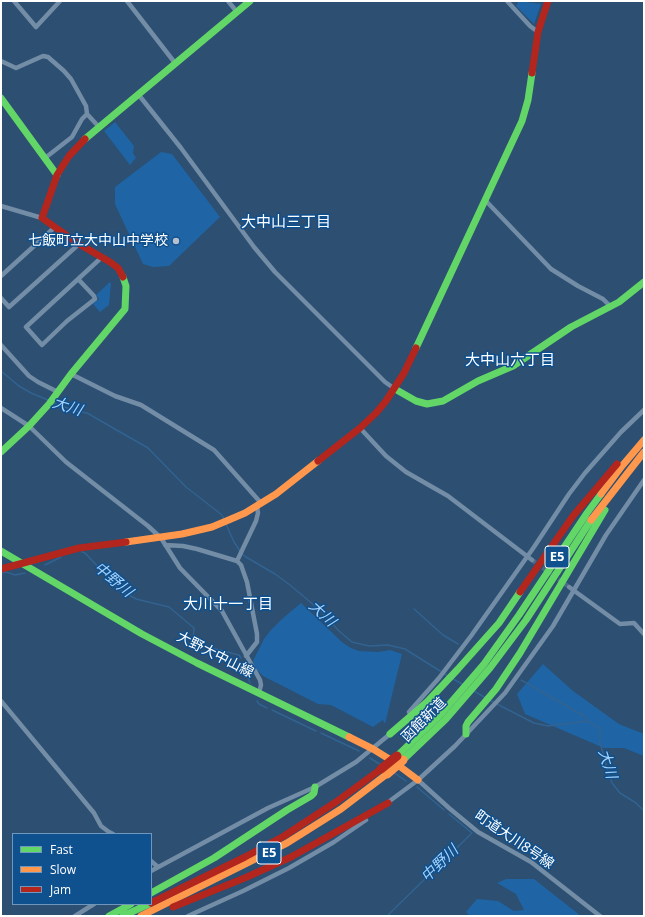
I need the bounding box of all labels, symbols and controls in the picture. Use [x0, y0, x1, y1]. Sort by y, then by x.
district label: 大中山三丁目 [241, 214, 331, 232]
place label: 七飯町立大中山中学校 [28, 233, 168, 249]
marker: 七飯町立大中山中学校 [171, 236, 181, 246]
district label: 大中山六丁目 [465, 352, 555, 370]
water label: 大川 [50, 394, 84, 420]
road number: E5 [545, 546, 569, 568]
water label: 中野川 [90, 559, 136, 601]
district label: 大川十一丁目 [183, 596, 273, 614]
water label: 大川 [305, 597, 339, 631]
street label: 大野大中山線 [174, 628, 256, 682]
street label: 函館新道 [398, 694, 450, 746]
water label: 大川 [594, 747, 620, 781]
street label: 町道大川8号線 [471, 807, 557, 873]
legend [12, 833, 152, 905]
text: Fast [50, 841, 73, 858]
road number: E5 [257, 842, 281, 864]
water label: 中野川 [418, 842, 462, 886]
text: Slow [50, 861, 76, 878]
text: Jam [50, 881, 71, 898]

